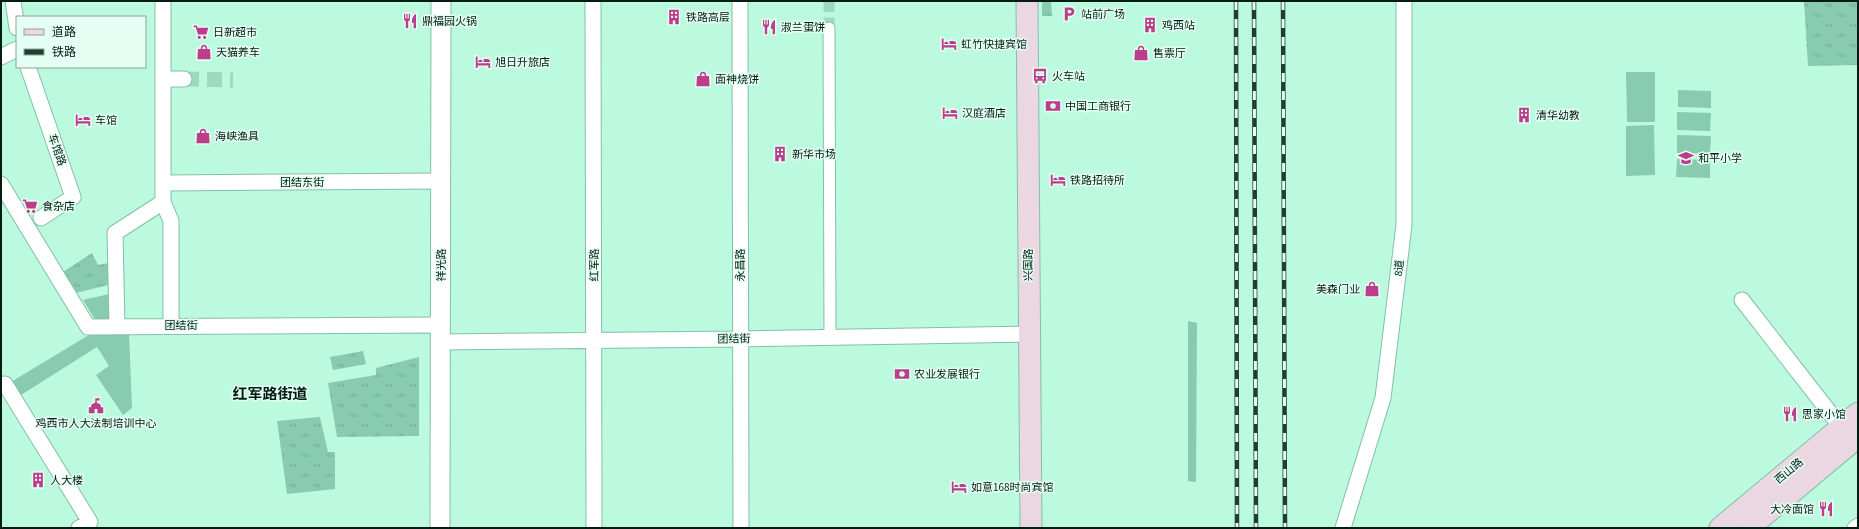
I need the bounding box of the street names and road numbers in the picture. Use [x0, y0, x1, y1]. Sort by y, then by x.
street label: 车馆路 [45, 132, 69, 168]
street label: 团结东街 [280, 175, 324, 190]
street label: 祥光路 [434, 249, 449, 282]
street label: 红军路 [587, 249, 602, 282]
street label: 永昌路 [733, 249, 748, 282]
street label: 兴国路 [1021, 249, 1036, 282]
street label: 8道 [1391, 259, 1407, 277]
street label: 团结街 [165, 318, 198, 333]
street label: 团结街 [717, 331, 751, 347]
street label: 西山路 [1772, 455, 1806, 487]

